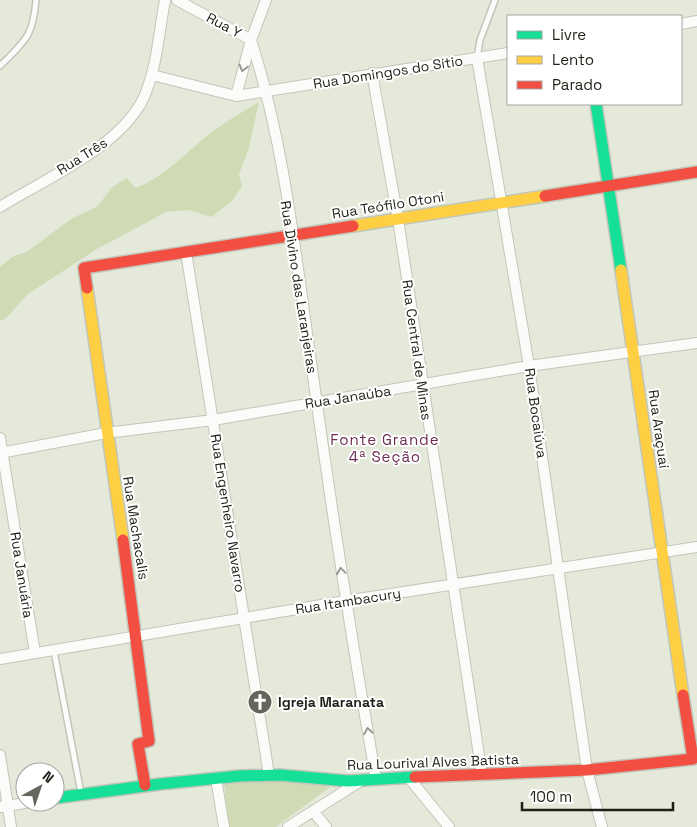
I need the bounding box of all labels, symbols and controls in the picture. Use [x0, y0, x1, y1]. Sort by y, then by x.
street label: Rua Y [203, 8, 245, 42]
legend [507, 15, 682, 105]
text: Livre [552, 25, 586, 44]
text: Lento [552, 50, 594, 69]
street label: Rua Domingos do Sítio [312, 51, 464, 93]
one-way arrow [239, 63, 249, 71]
text: Parado [552, 75, 602, 94]
street label: Rua Três [53, 133, 111, 179]
street label: Rua Teófilo Otoni [331, 187, 445, 223]
street label: Rua Divino das Laranjeiras [276, 199, 322, 375]
street label: Rua Central de Minas [398, 279, 436, 421]
street label: Rua Bocaiúva [521, 367, 551, 459]
street label: Rua Janaúba [304, 381, 392, 413]
street label: Rua Araçuaí [645, 389, 673, 470]
district label: Fonte Grande 4ª Seção [330, 430, 440, 466]
street label: Rua Engenheiro Navarro [207, 432, 249, 594]
street label: Rua Machacalis [119, 475, 153, 581]
street label: Rua Januária [6, 531, 38, 619]
one-way arrow [336, 567, 347, 575]
street label: Rua Itambacury [294, 584, 402, 618]
church icon: Igreja Maranata [247, 689, 273, 715]
place label: Igreja Maranata [278, 693, 384, 711]
one-way arrow [363, 727, 373, 736]
street label: Rua Lourival Alves Batista [347, 750, 519, 774]
north arrow [15, 762, 65, 812]
text: N [39, 767, 58, 787]
scale bar [522, 780, 673, 812]
text: 100 m [530, 787, 572, 806]

